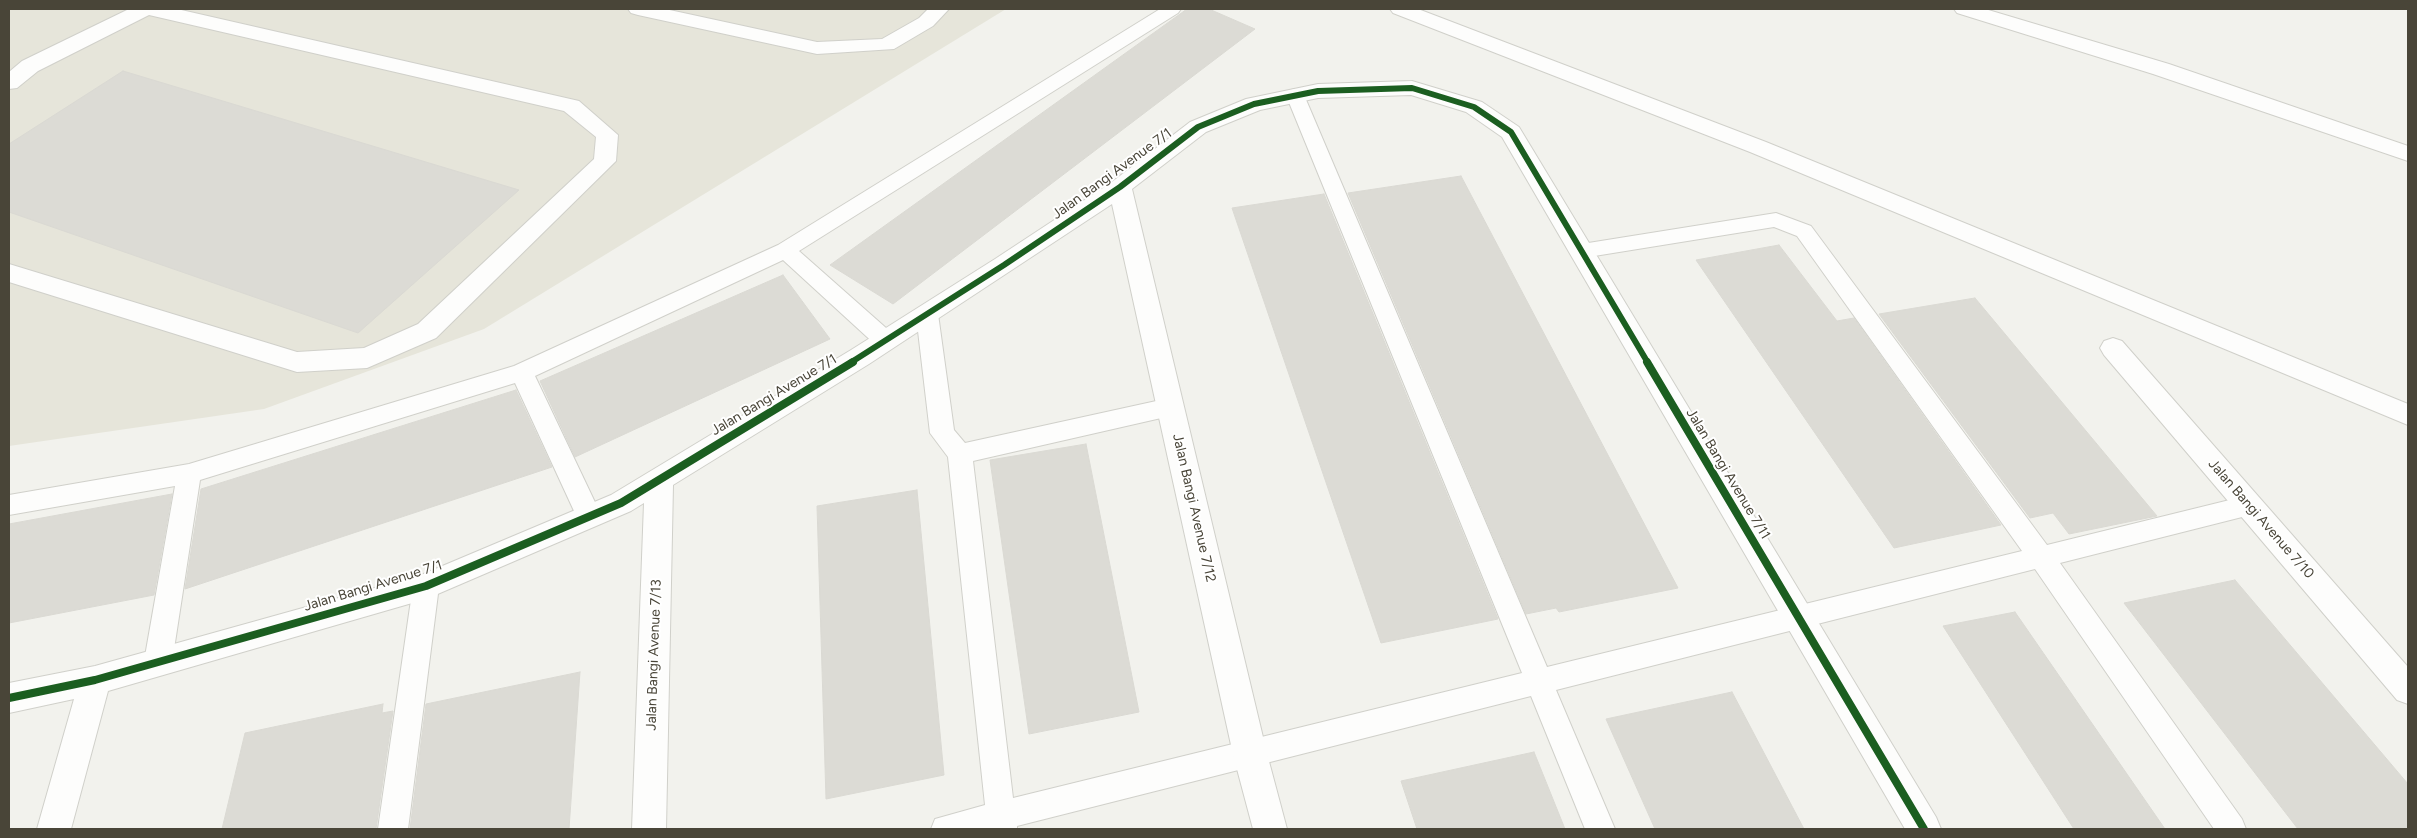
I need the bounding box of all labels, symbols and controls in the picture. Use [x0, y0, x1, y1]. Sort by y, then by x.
street label: Jalan Bangi Avenue 7/1 [1049, 125, 1175, 223]
street label: Jalan Bangi Avenue 7/1 [708, 351, 840, 439]
street label: Jalan Bangi Avenue 7/11 [1682, 406, 1774, 542]
street label: Jalan Bangi Avenue 7/12 [1169, 432, 1219, 584]
street label: Jalan Bangi Avenue 7/10 [2205, 456, 2317, 582]
street label: Jalan Bangi Avenue 7/1 [302, 557, 444, 615]
street label: Jalan Bangi Avenue 7/13 [643, 579, 665, 731]

